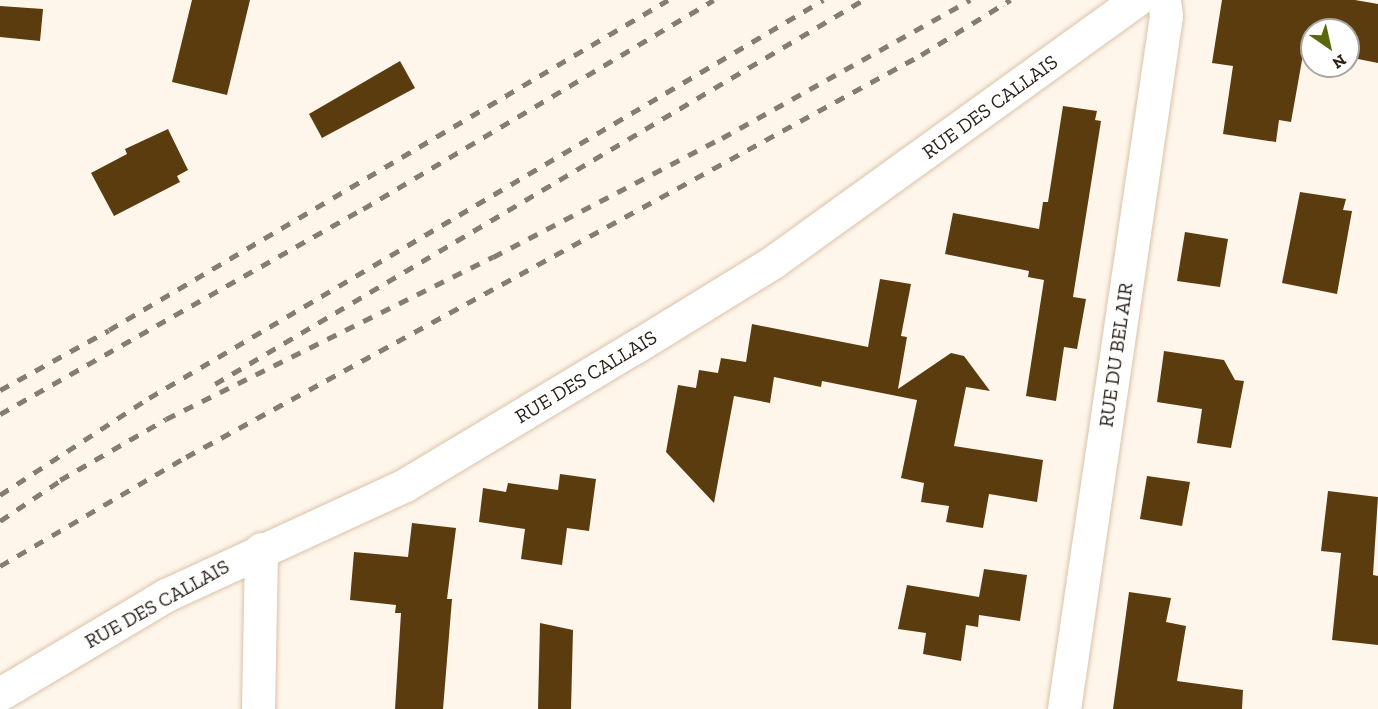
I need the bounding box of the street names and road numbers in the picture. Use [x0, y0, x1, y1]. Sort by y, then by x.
street label: RUE DES CALLAIS [918, 50, 1062, 164]
street label: RUE DU BEL AIR [1094, 281, 1138, 429]
street label: RUE DES CALLAIS [511, 325, 661, 429]
street label: RUE DES CALLAIS [81, 554, 233, 654]

